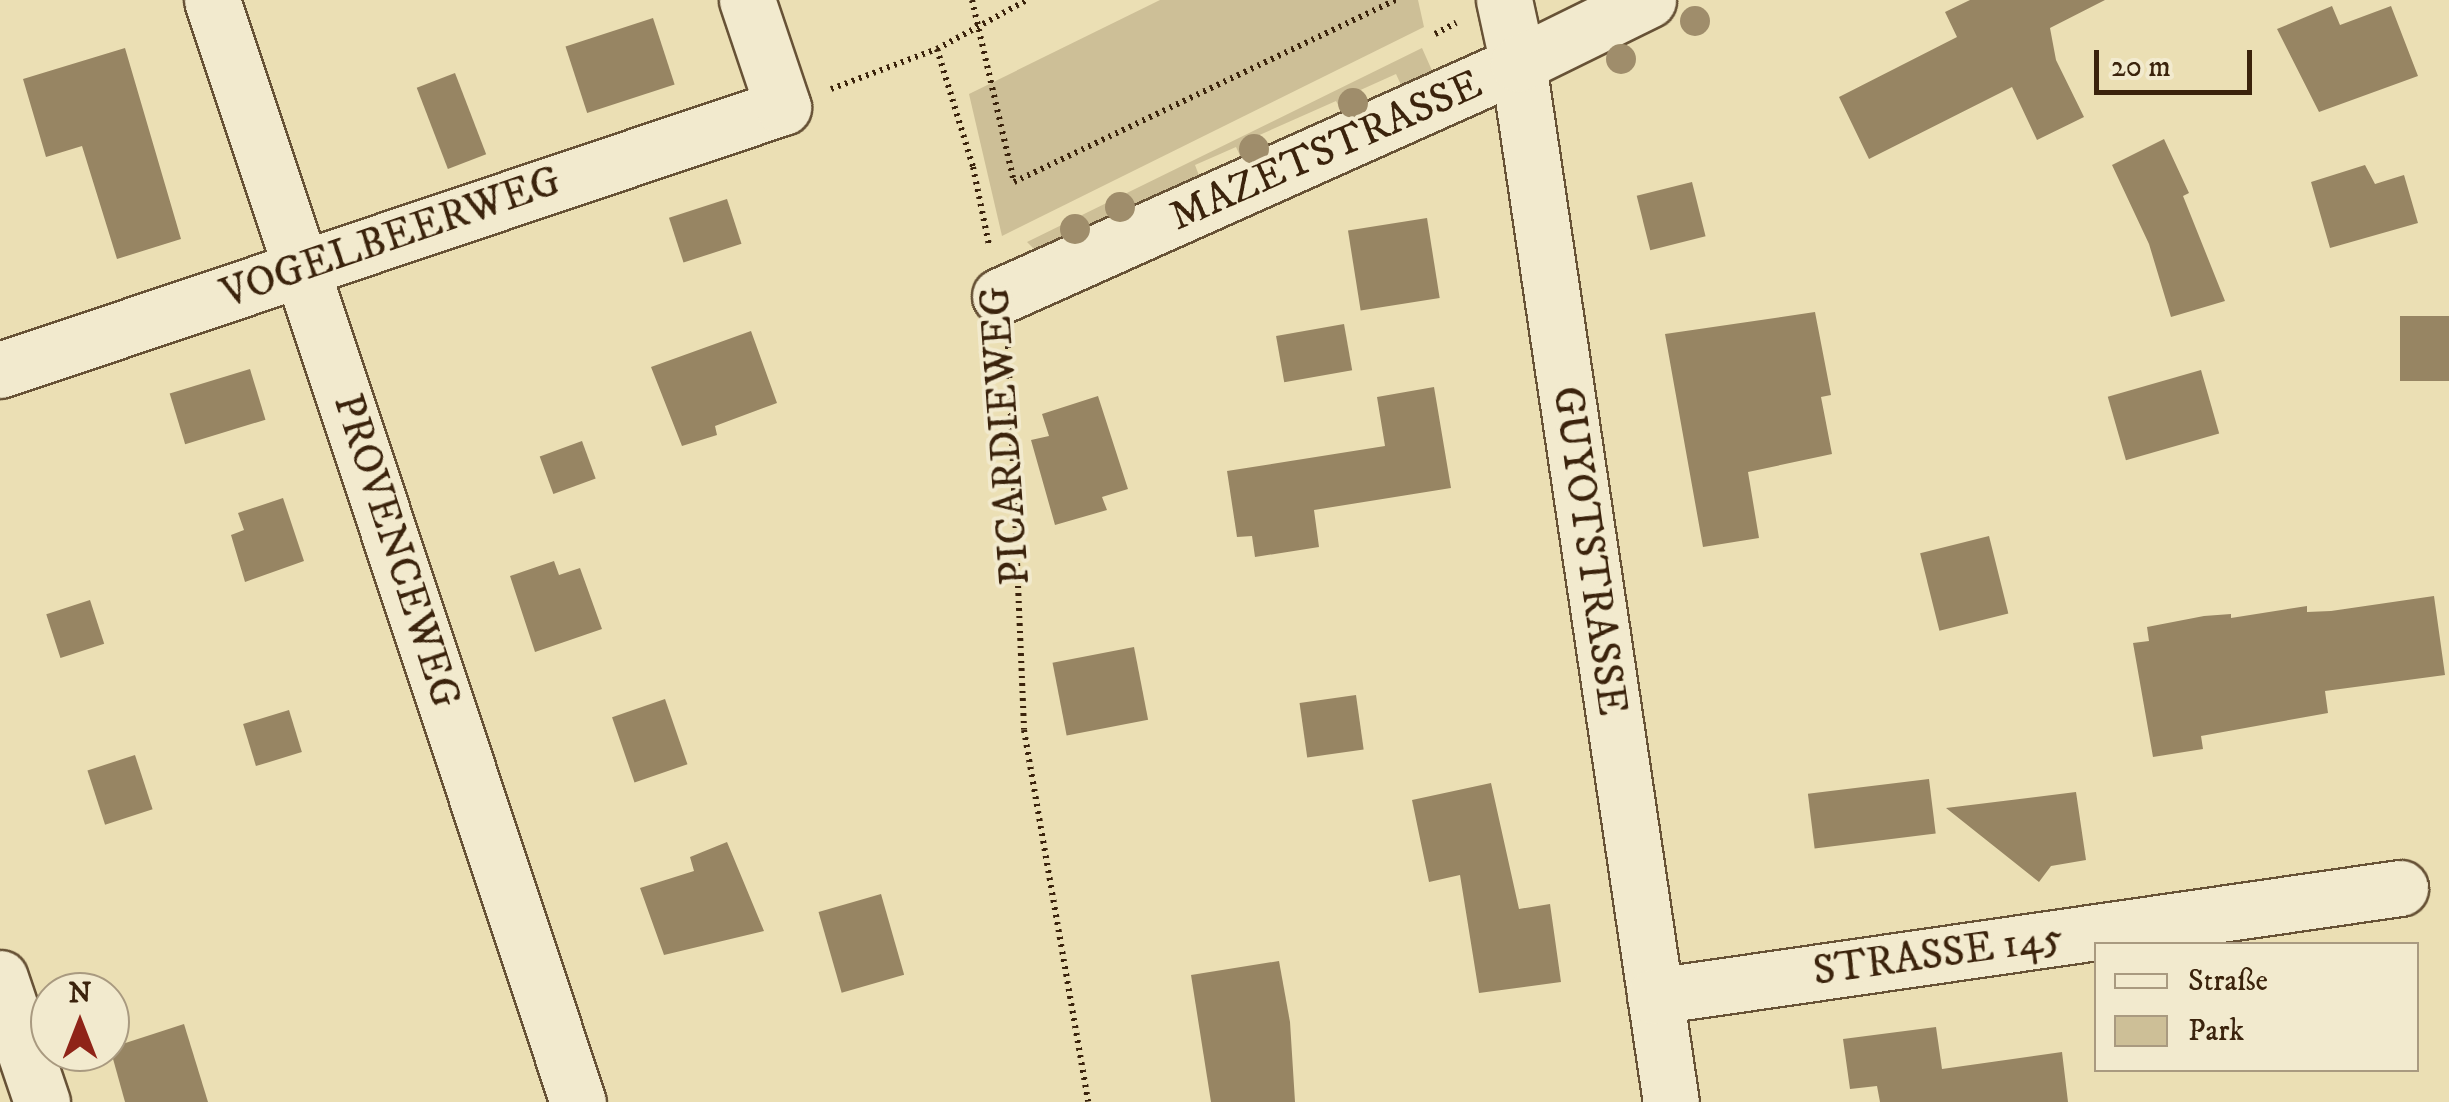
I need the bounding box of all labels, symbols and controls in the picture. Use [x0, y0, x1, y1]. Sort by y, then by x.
scale bar [2099, 30, 2256, 92]
text: 20 m [2111, 49, 2171, 86]
street label: MAZETSTRASSE [1162, 60, 1490, 242]
street label: VOGELBEERWEG [215, 156, 567, 320]
street label: PICARDIEWEG [970, 285, 1042, 587]
street label: GUYOTSTRASSE [1541, 383, 1637, 719]
street label: PROVENCEWEG [322, 388, 470, 714]
street label: STRASSE 145 [1810, 913, 2066, 997]
legend [2094, 942, 2419, 1072]
text: Straße [2188, 963, 2268, 1000]
north arrow [30, 972, 130, 1072]
text: N [69, 976, 91, 1011]
text: Park [2188, 1013, 2244, 1050]

